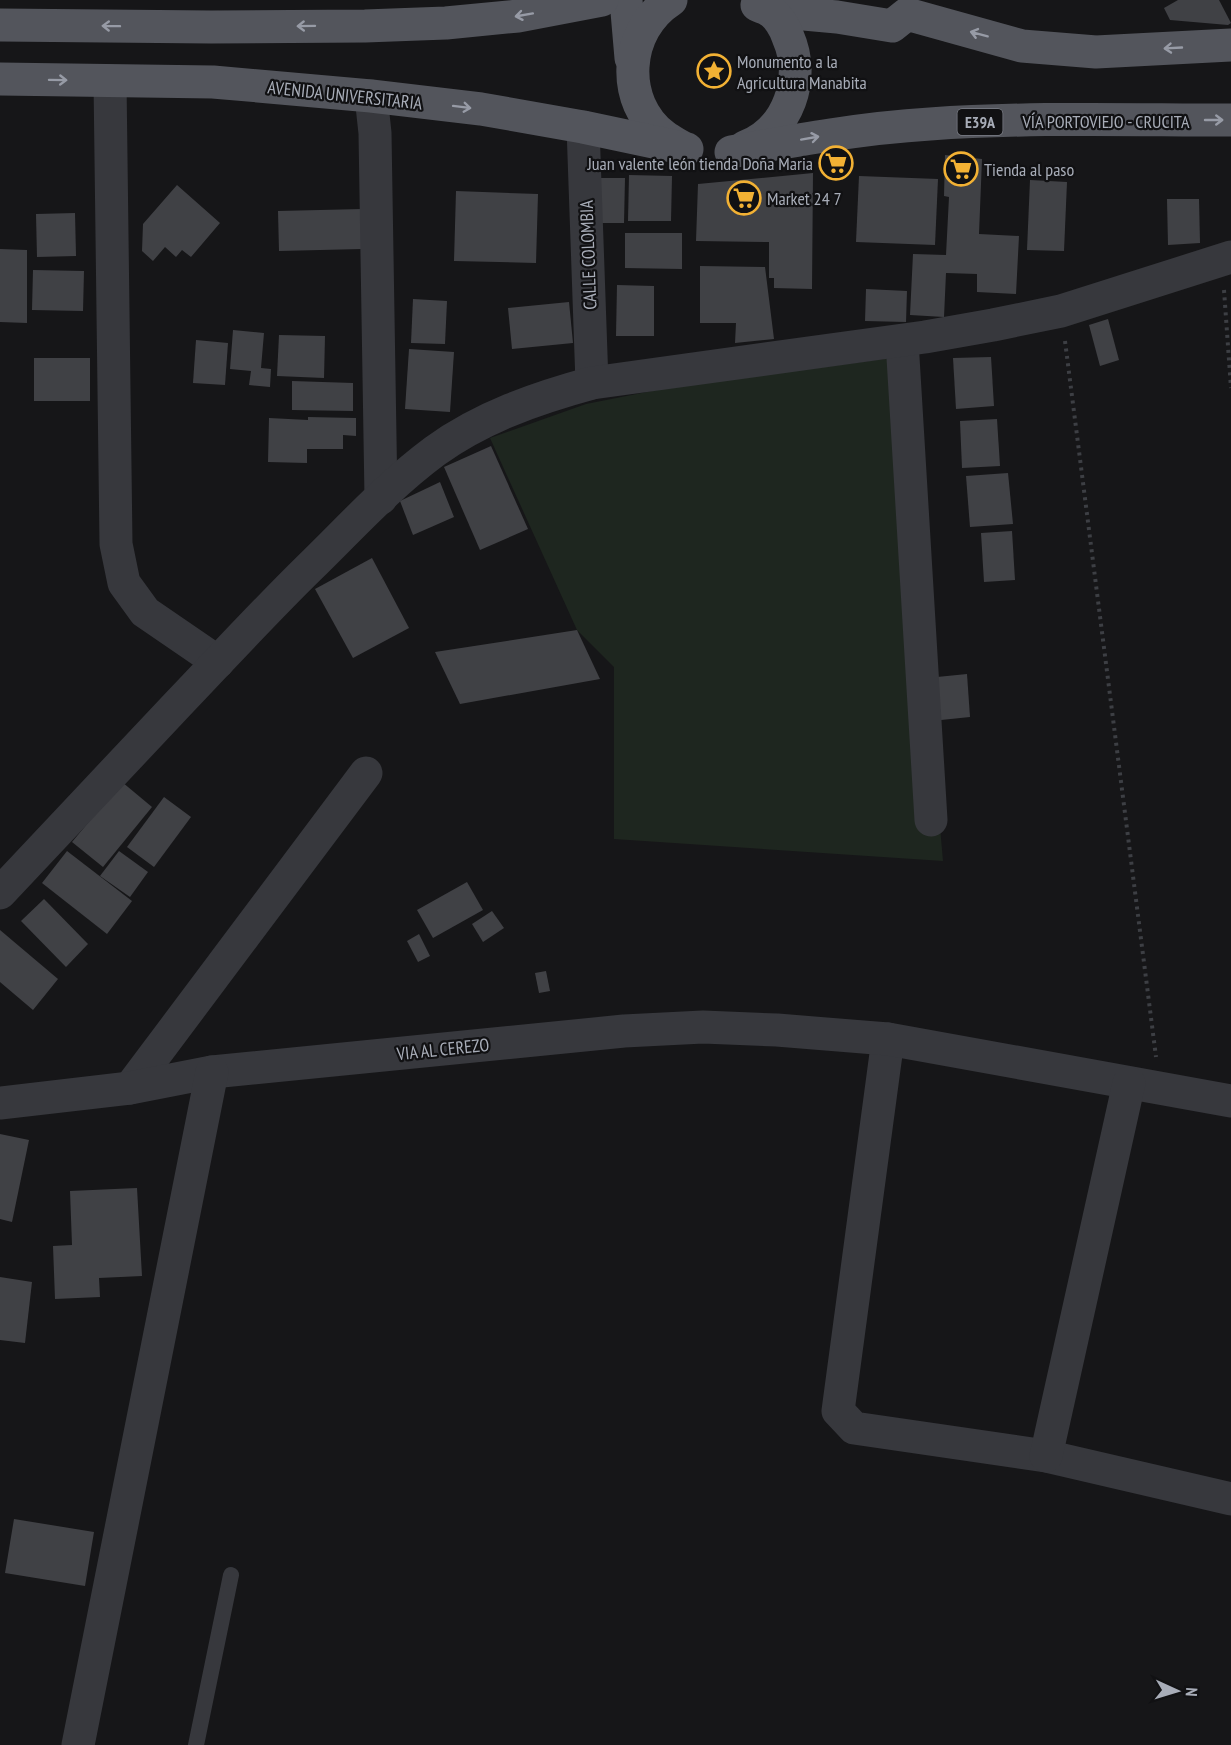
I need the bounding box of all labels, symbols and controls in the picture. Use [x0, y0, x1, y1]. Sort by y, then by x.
one-way arrow [514, 9, 534, 20]
one-way arrow [102, 20, 122, 32]
one-way arrow [297, 21, 317, 32]
one-way arrow [970, 28, 989, 39]
one-way arrow [1163, 43, 1183, 54]
place label: Monumento a la Agricultura Manabita [737, 50, 867, 94]
place icon: Monumento a la Agricultura Manabita [696, 53, 732, 89]
one-way arrow [48, 74, 68, 86]
street label: AVENIDA UNIVERSITARIA [267, 75, 424, 115]
one-way arrow [452, 102, 472, 113]
road number: E39A [958, 109, 1002, 135]
street label: VÍA PORTOVIEJO - CRUCITA [1022, 110, 1190, 133]
one-way arrow [1203, 114, 1223, 126]
one-way arrow [799, 133, 819, 144]
supermarket icon: Juan valente león tienda Doña Maria [818, 145, 854, 181]
supermarket icon: Tienda al paso [943, 151, 979, 187]
place label: Juan valente león tienda Doña Maria [586, 152, 813, 175]
place label: Tienda al paso [984, 158, 1074, 181]
supermarket icon: Market 24 7 [726, 180, 762, 216]
place label: Market 24 7 [767, 187, 842, 210]
street label: CALLE COLOMBIA [575, 199, 601, 310]
street label: VIA AL CEREZO [395, 1033, 490, 1065]
north arrow [1147, 1661, 1207, 1721]
text: N [1182, 1687, 1202, 1697]

